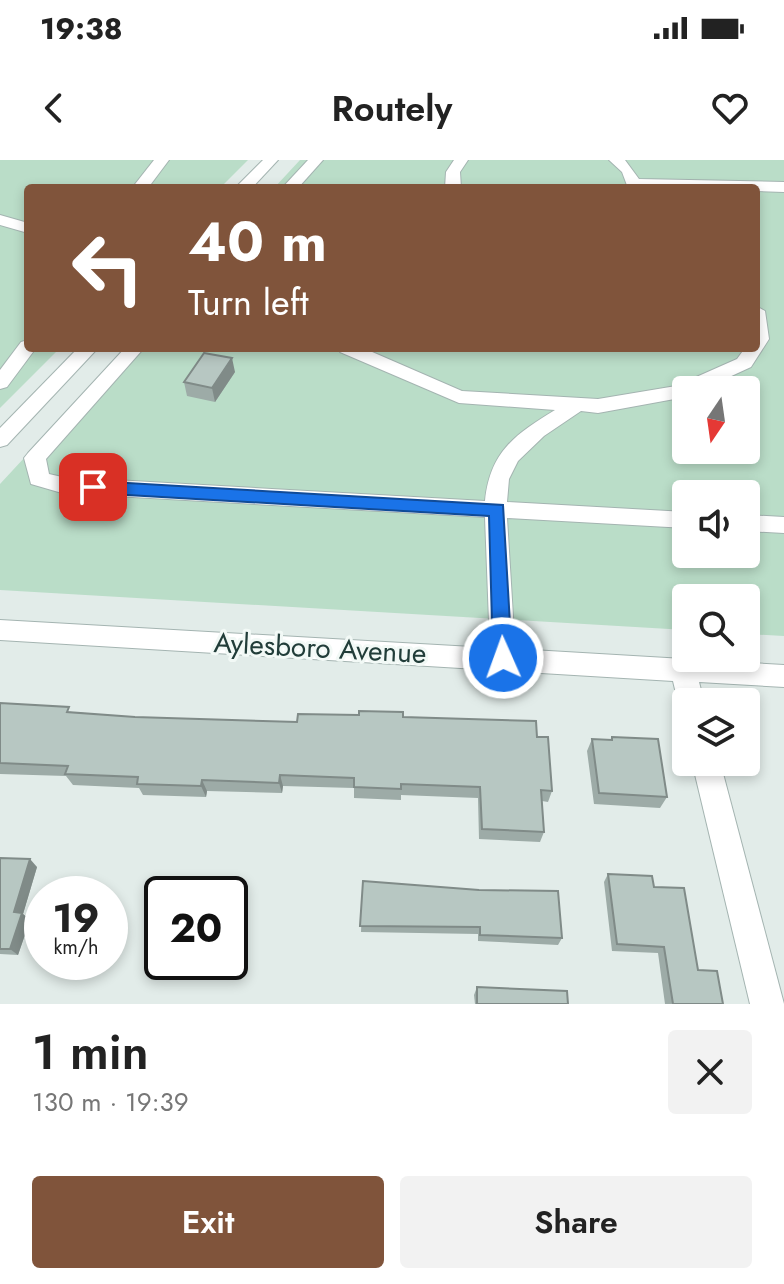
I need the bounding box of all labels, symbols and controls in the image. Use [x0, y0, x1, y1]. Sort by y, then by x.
text: 19:38 [40, 7, 122, 50]
text: Routely [332, 82, 452, 134]
icon: back [32, 86, 76, 130]
icon: heart [708, 86, 752, 130]
text: 40 m [188, 201, 327, 282]
icon: left [56, 216, 160, 320]
text: Turn left [188, 276, 309, 328]
north arrow [672, 376, 760, 464]
map controls [672, 376, 760, 776]
pin [59, 453, 127, 521]
icon: arrive [71, 465, 115, 509]
button: sound [672, 480, 760, 568]
button: search [672, 584, 760, 672]
position arrow [461, 616, 545, 700]
street label: Aylesboro Avenue [213, 622, 427, 674]
button: layers [672, 688, 760, 776]
speed limit sign: 20 [144, 876, 248, 980]
text: 19 [52, 889, 100, 947]
text: km/h [53, 933, 99, 962]
text: 1 min [32, 1018, 149, 1087]
button: close [668, 1030, 752, 1114]
text: 130 m · 19:39 [32, 1083, 189, 1121]
button: Exit [32, 1176, 384, 1268]
button: Share [400, 1176, 752, 1268]

